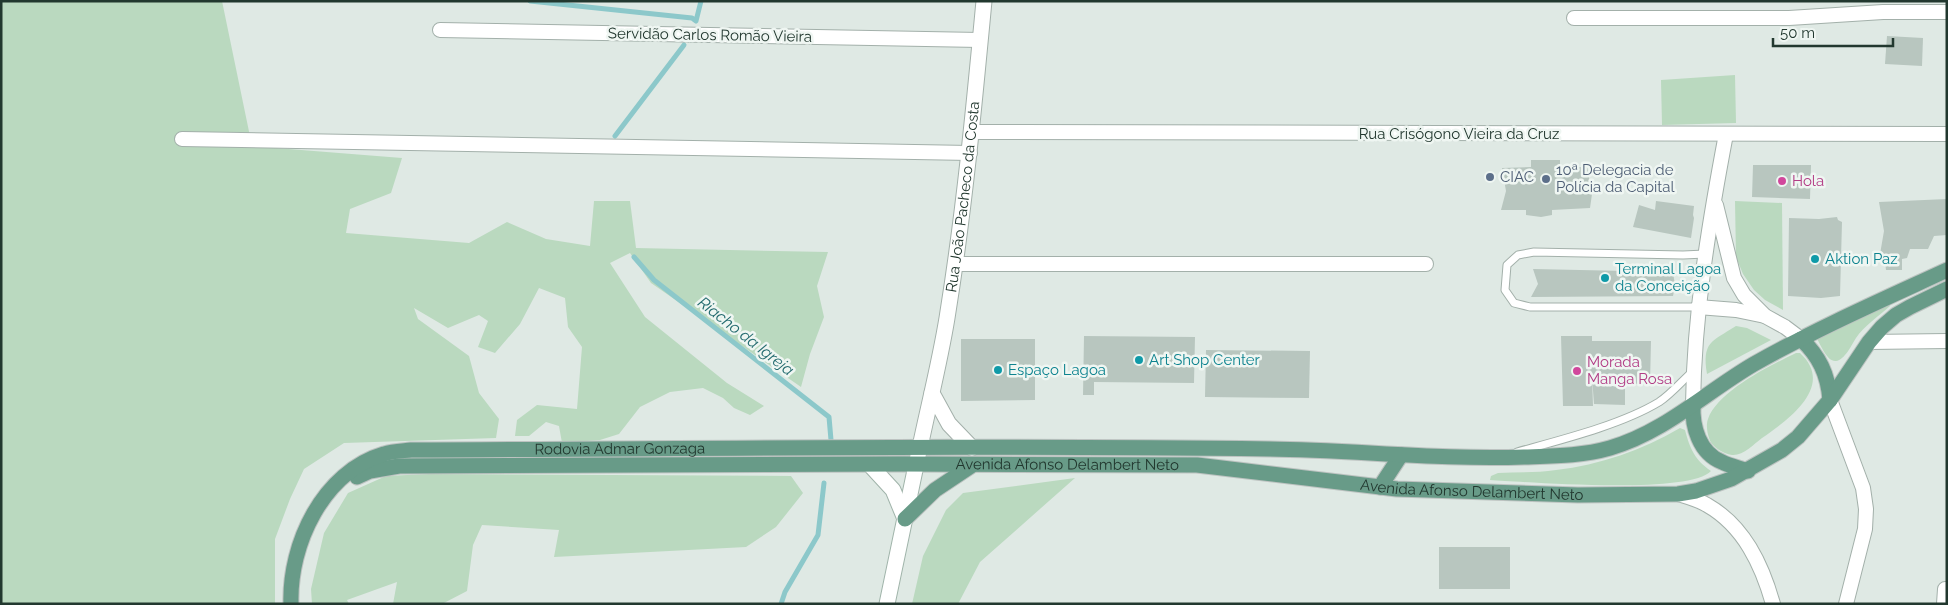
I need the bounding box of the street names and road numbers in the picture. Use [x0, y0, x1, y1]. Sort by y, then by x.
street label: Servidão Carlos Romão Vieira [608, 24, 812, 46]
street label: Rua João Pacheco da Costa [942, 100, 983, 294]
street label: Rua Crisógono Vieira da Cruz [1359, 125, 1559, 143]
street label: Rodovia Admar Gonzaga [534, 439, 705, 458]
street label: Avenida Afonso Delambert Neto [956, 455, 1179, 474]
street label: Avenida Afonso Delambert Neto [1359, 476, 1584, 504]

